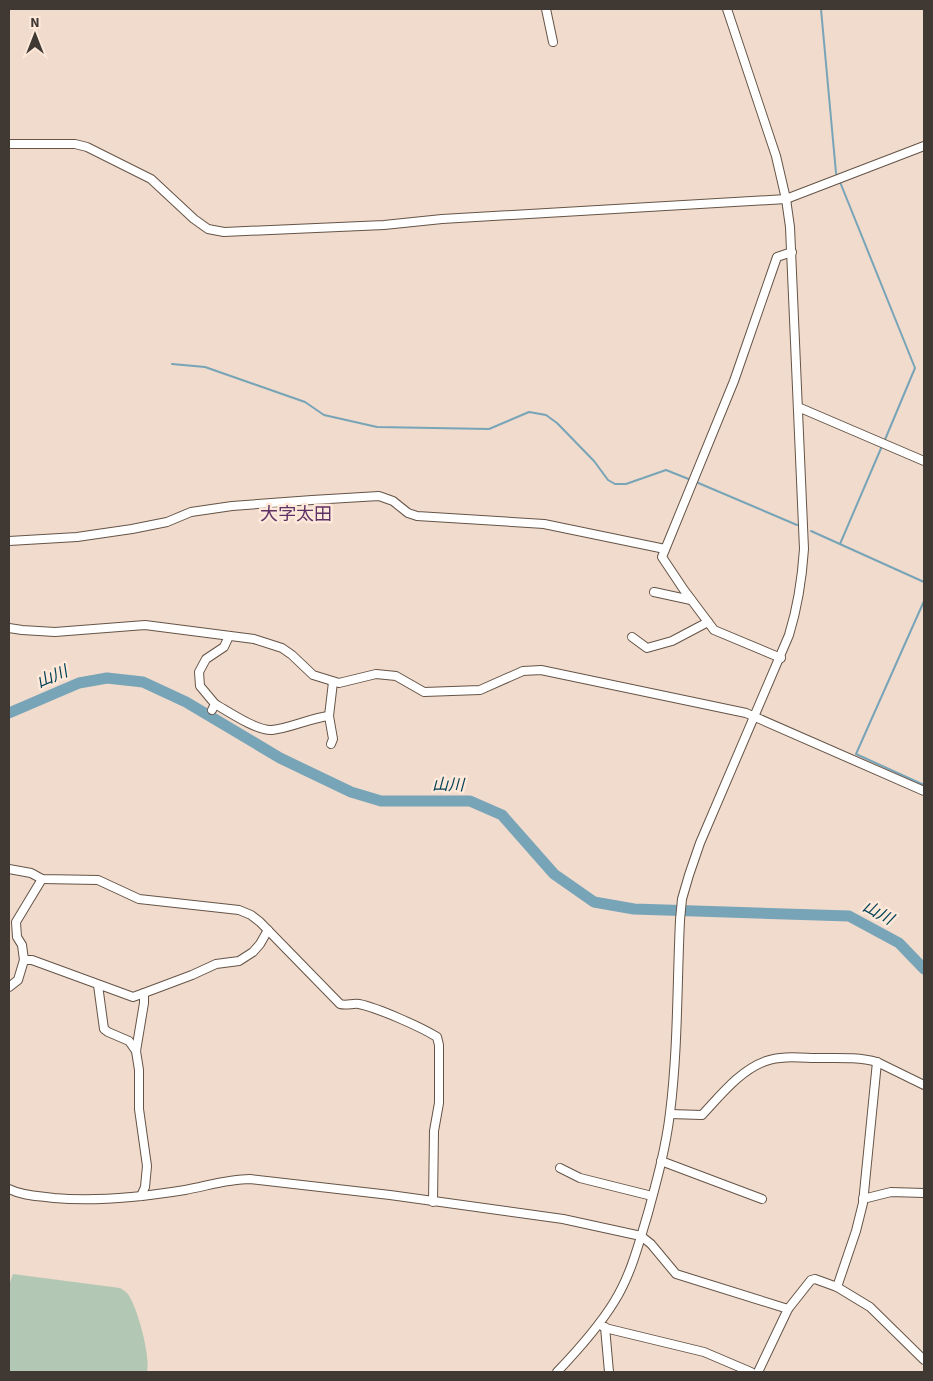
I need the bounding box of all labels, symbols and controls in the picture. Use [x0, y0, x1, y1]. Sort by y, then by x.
north arrow [10, 10, 60, 60]
text: N [30, 13, 40, 33]
district label: 大字太田 [260, 502, 332, 527]
water label: 山川 [33, 660, 73, 693]
water label: 山川 [432, 774, 466, 796]
water label: 山川 [859, 896, 899, 931]

